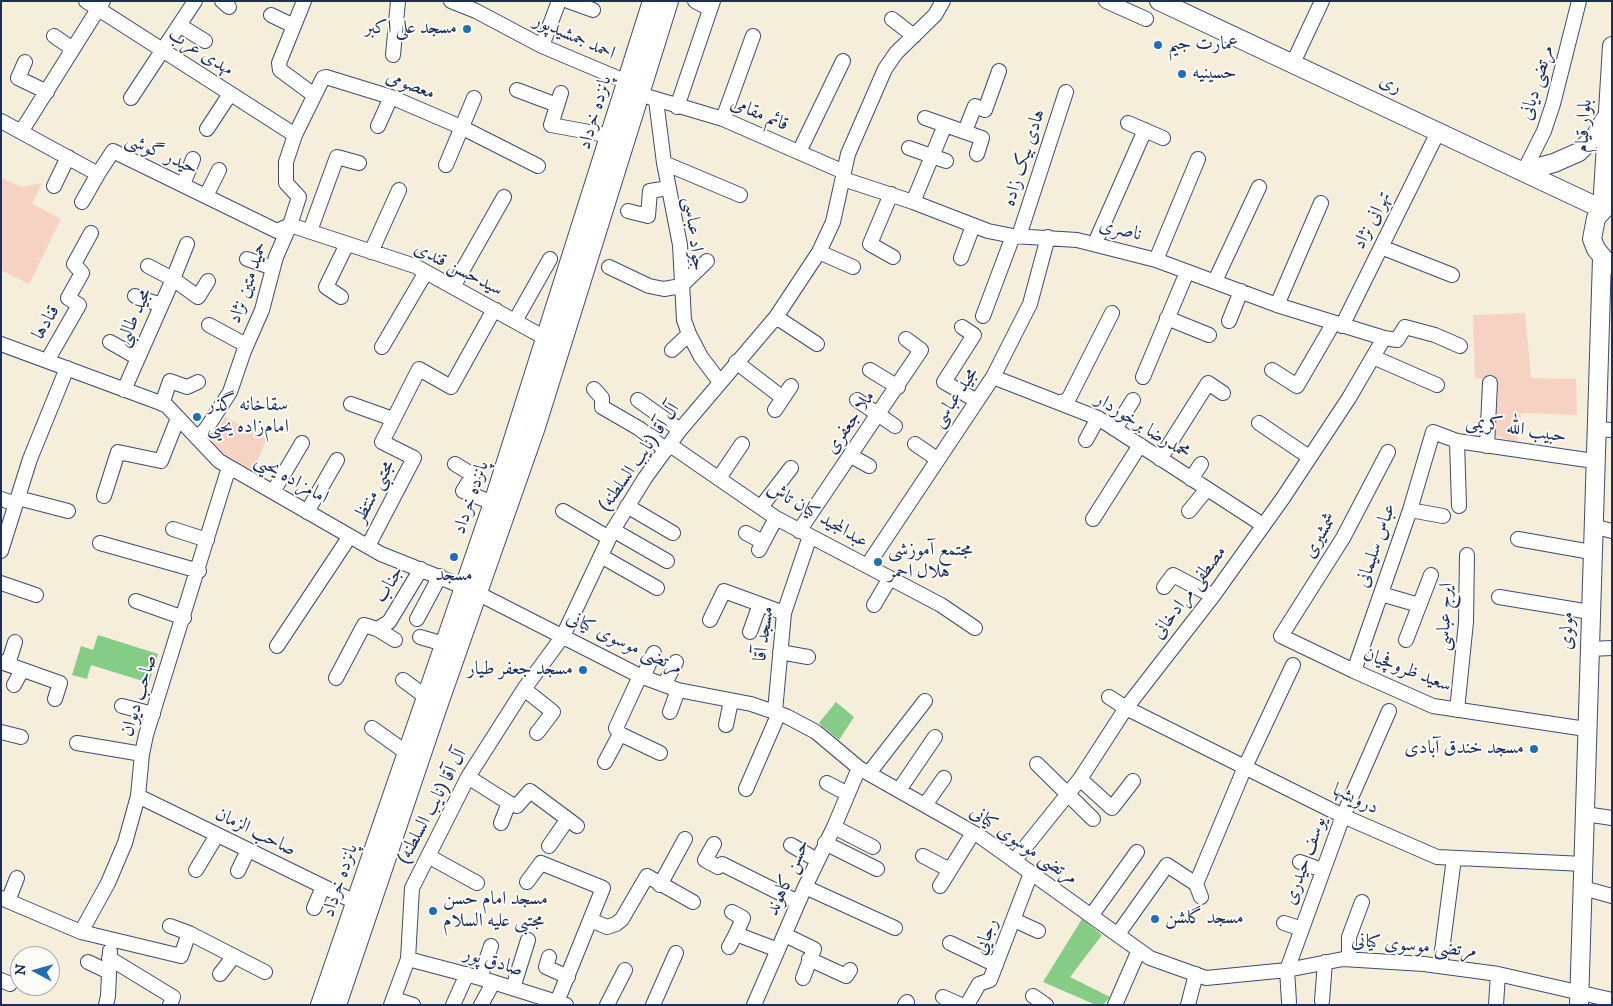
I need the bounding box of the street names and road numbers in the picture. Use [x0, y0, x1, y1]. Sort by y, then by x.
street label: احمد جمشیدپور [530, 10, 618, 66]
street label: مهدی عرب [163, 24, 237, 82]
street label: مرتضی دیانی [1516, 43, 1560, 123]
street label: معصومی [382, 66, 438, 106]
street label: ری [1375, 70, 1405, 100]
street label: پانزده خرداد [574, 73, 618, 153]
street label: قائم مقامی [727, 93, 791, 137]
street label: بلوار قیام [1572, 99, 1598, 153]
street label: هادی بیک زاده [999, 107, 1051, 209]
street label: حیدر گوشی [121, 129, 201, 181]
street label: تهرانی نژاد [1349, 188, 1397, 254]
street label: جواد عباسی [677, 196, 709, 272]
street label: ناصری [1096, 215, 1144, 247]
street label: سیدحسن قندی [410, 238, 506, 302]
street label: حمید متین نژاد [224, 239, 274, 327]
street label: مجید طالبی [112, 285, 158, 351]
street label: قنادها [28, 302, 66, 344]
street label: مجید عباسی [928, 364, 984, 432]
street label: ملا جعفری [821, 387, 881, 459]
street label: محمدرضا برخوردار [1090, 389, 1194, 465]
street label: آل آقا (نایب السلطنه) [594, 399, 686, 517]
street label: حبیب الله کریمی [1464, 411, 1568, 449]
street label: امامزاده یحیی [250, 450, 332, 510]
street label: مجتبی منتظر [349, 457, 401, 527]
street label: پانزده خرداد [449, 458, 495, 538]
street label: عبدالمجید کیان تاش [762, 478, 872, 554]
street label: عباس سلیمانی [1352, 501, 1402, 591]
street label: شمشیری [1299, 509, 1343, 563]
street label: مصطفی مرادخانی [1148, 542, 1232, 644]
street label: جناب [370, 562, 410, 608]
street label: ایرج عباسی [1433, 582, 1459, 652]
street label: مسجد آقا [750, 605, 780, 663]
street label: مرتضی موسوی کیانی [562, 607, 686, 681]
street label: مولوی [1556, 612, 1580, 650]
street label: سعید ظروفچیان [1360, 644, 1454, 698]
street label: صاحب دیوان [117, 652, 163, 740]
street label: آل آقا (نایب السلطنه) [393, 746, 473, 868]
street label: درویشها [1328, 780, 1382, 820]
street label: مرتضی موسوی کیانی [964, 801, 1082, 891]
street label: صاحب الزمان [211, 804, 299, 862]
street label: یوسف حیدری [1280, 814, 1332, 908]
street label: حسن کاهوند [762, 836, 816, 920]
street label: پانزده خرداد [318, 841, 364, 921]
street label: رجایی [970, 915, 1004, 959]
street label: مرتضی موسوی کیانی [1350, 930, 1478, 964]
street label: صادق پور [460, 943, 526, 983]

